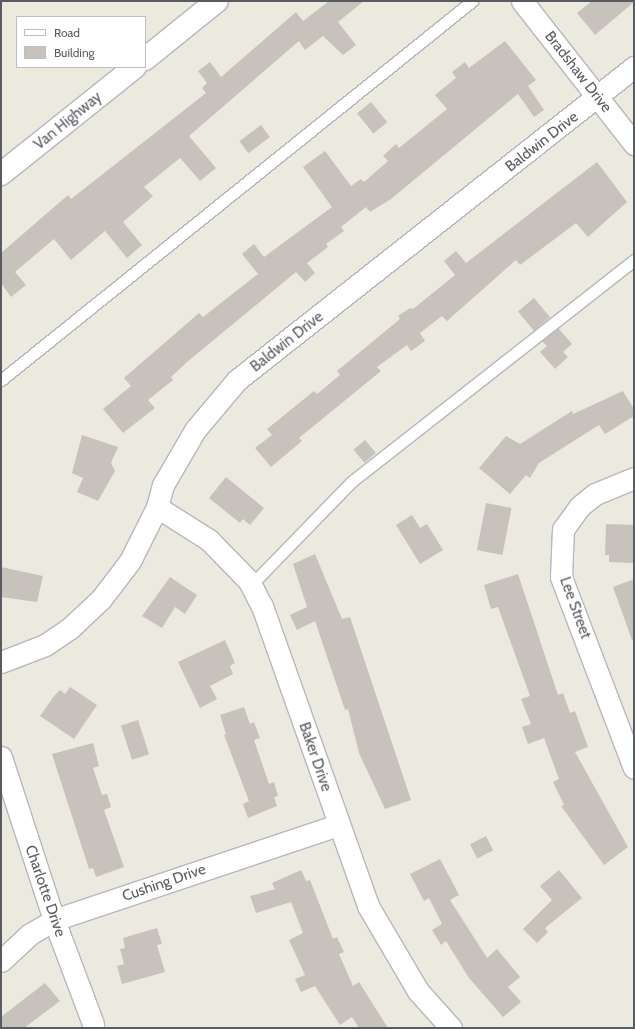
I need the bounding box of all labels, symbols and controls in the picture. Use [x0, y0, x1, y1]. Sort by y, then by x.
legend [16, 16, 146, 68]
text: Road [54, 25, 80, 40]
street label: Bradshaw Drive [541, 28, 615, 116]
text: Building [54, 45, 95, 60]
street label: Van Highway [31, 88, 105, 154]
street label: Baldwin Drive [502, 108, 582, 176]
street label: Baldwin Drive [247, 308, 327, 376]
street label: Lee Street [555, 575, 595, 641]
street label: Baker Drive [295, 720, 335, 794]
street label: Charlotte Drive [21, 843, 69, 939]
street label: Cushing Drive [120, 860, 208, 906]

